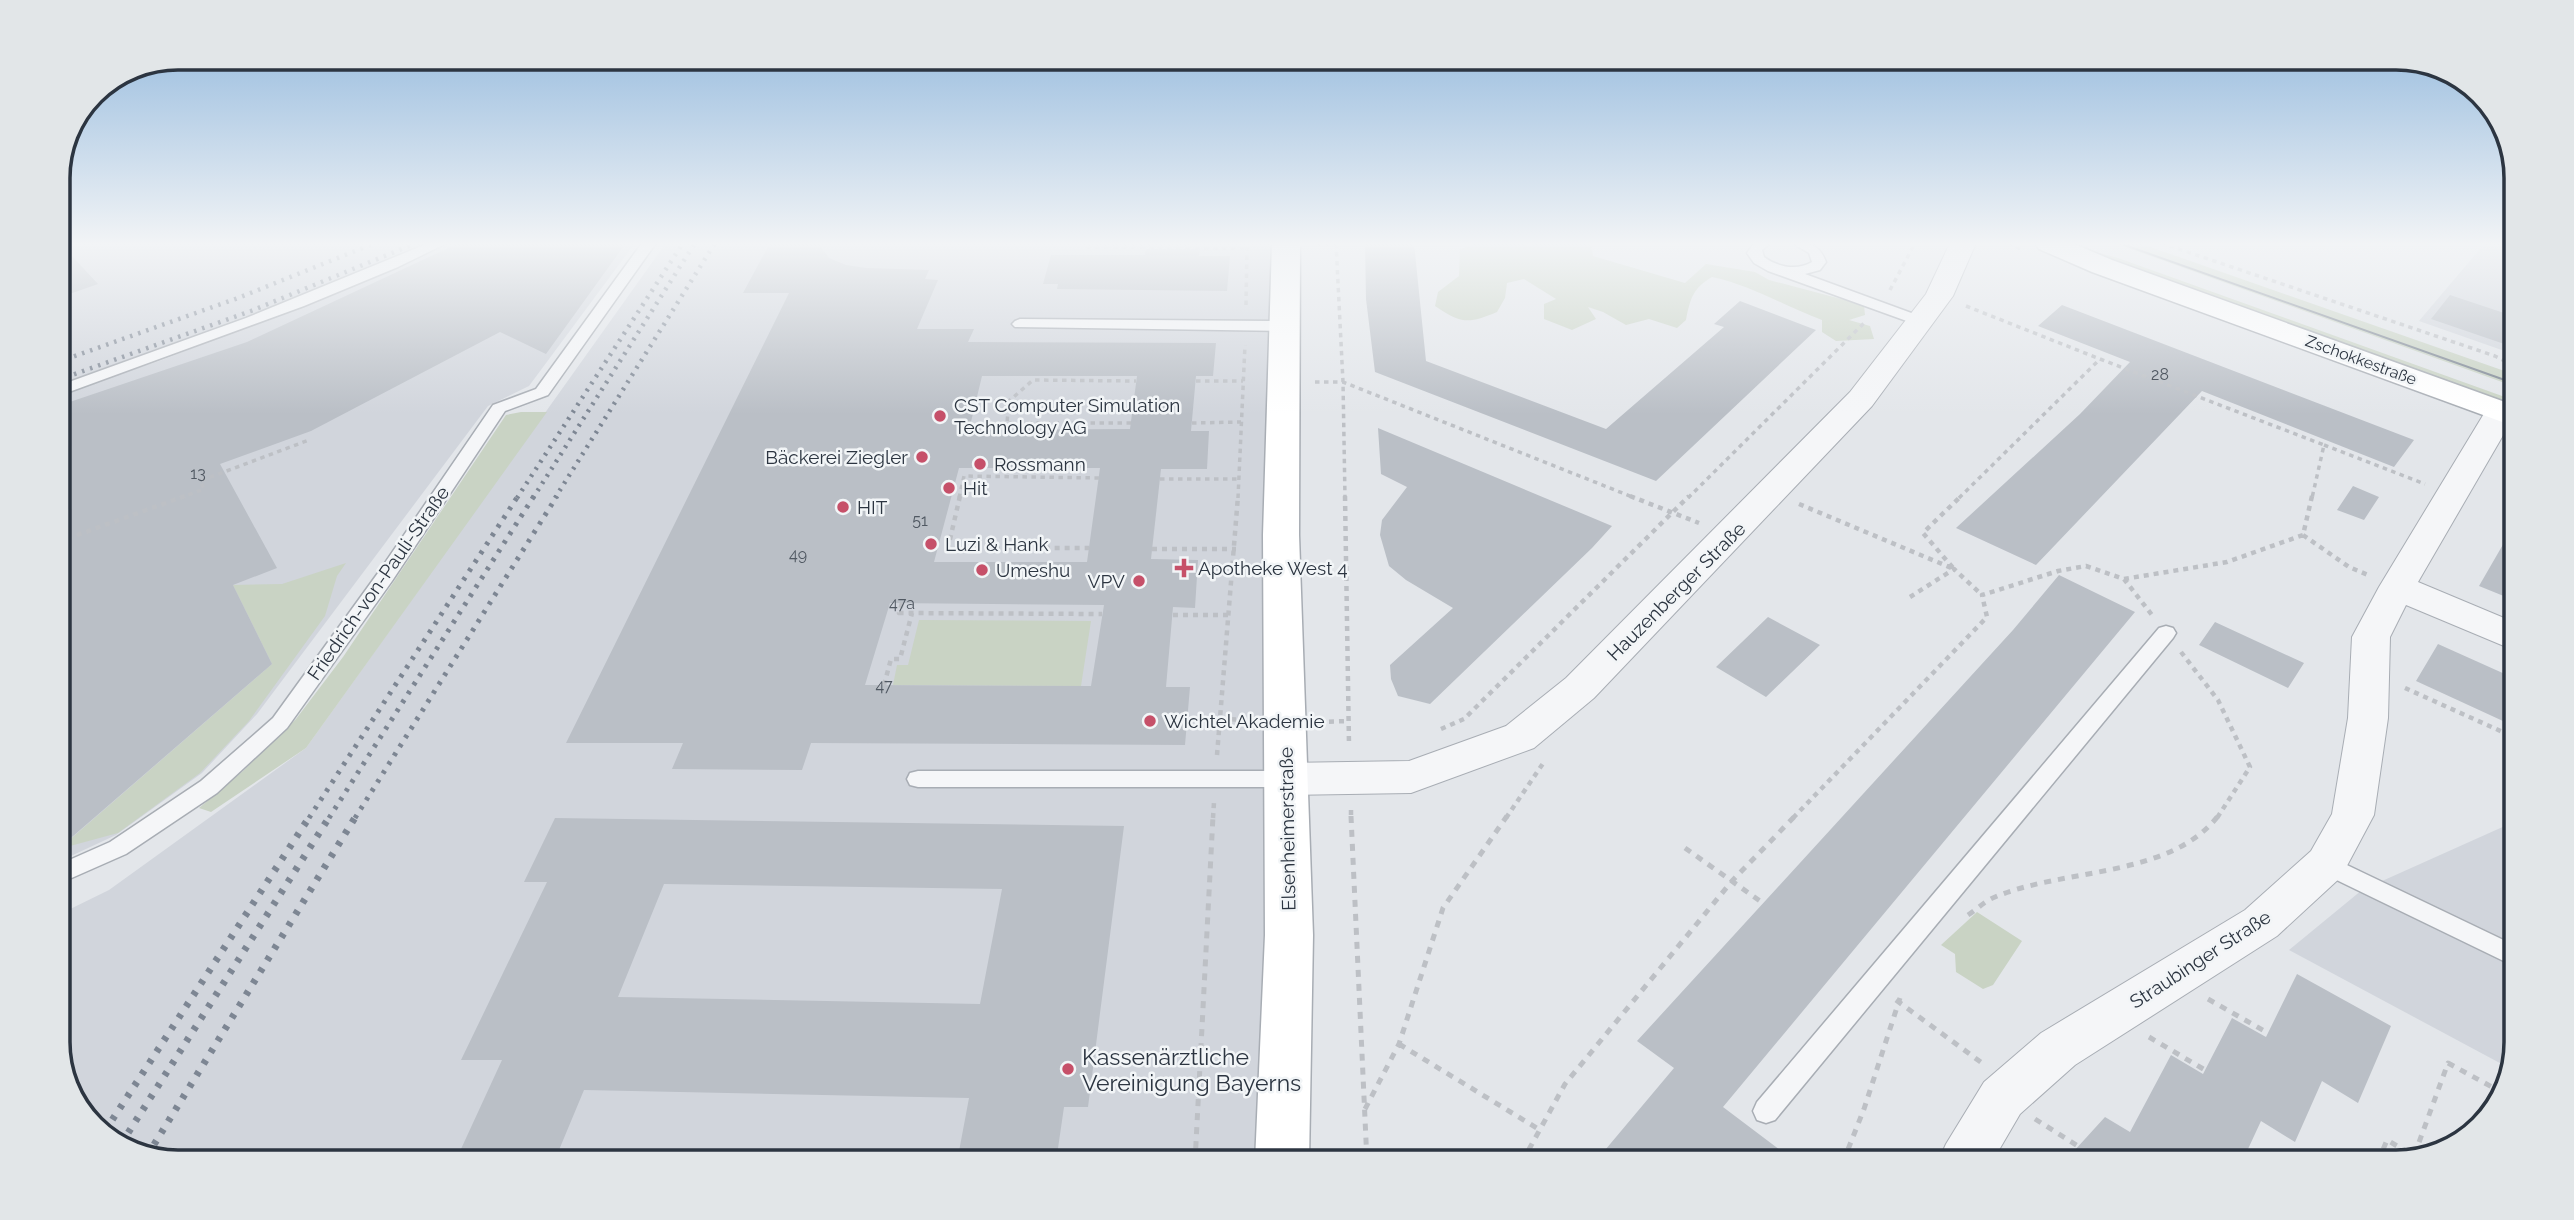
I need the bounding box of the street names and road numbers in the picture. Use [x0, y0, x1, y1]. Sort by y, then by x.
street label: Zschokkestraße [2303, 331, 2419, 389]
street label: Friedrich-von-Pauli-Straße [303, 482, 453, 684]
street label: Hauzenberger Straße [1602, 517, 1750, 665]
street label: Elsenheimerstraße [1275, 747, 1299, 911]
street label: Straubinger Straße [2126, 905, 2274, 1013]

